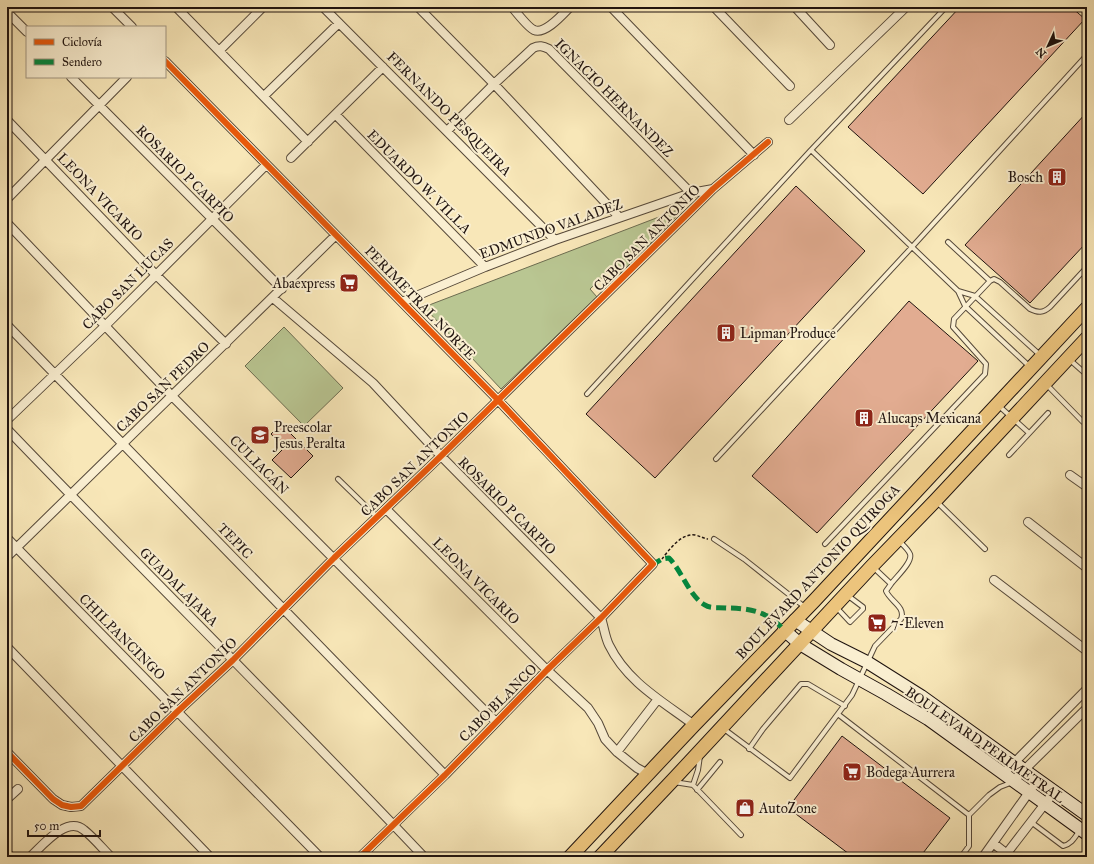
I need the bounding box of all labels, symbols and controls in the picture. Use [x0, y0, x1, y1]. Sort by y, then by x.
legend [26, 26, 166, 78]
north arrow [1028, 26, 1068, 66]
text: Ciclovía [62, 35, 103, 49]
street label: IGNACIO HERNANDEZ [551, 35, 677, 161]
text: N [1033, 44, 1049, 60]
street label: FERNANDO PESQUEIRA [383, 48, 515, 180]
text: Sendero [62, 55, 102, 69]
street label: ROSARIO P CARPIO [133, 122, 237, 226]
street label: EDUARDO W. VILLA [363, 126, 475, 238]
street label: LEONA VICARIO [54, 149, 146, 245]
building icon: Bosch [1046, 166, 1068, 188]
place label: Bosch [1008, 169, 1043, 186]
street label: CABO SAN ANTONIO [590, 181, 704, 295]
street label: EDMUNDO VALADEZ [477, 195, 625, 263]
street label: CABO SAN LUCAS [79, 235, 177, 333]
street label: PERIMETRAL NORTE [361, 242, 479, 364]
supermarket icon: Abaexpress [338, 272, 360, 294]
place label: Abaexpress [272, 275, 335, 292]
building icon: Lipman Produce [715, 322, 737, 344]
place label: Lipman Produce [740, 325, 836, 342]
street label: CABO SAN PEDRO [113, 338, 213, 436]
building icon: Alucaps Mexicana [853, 407, 875, 429]
street label: CABO SAN ANTONIO [357, 408, 473, 520]
place label: Alucaps Mexicana [877, 410, 981, 427]
place label: Preescolar Jesus Peralta [272, 419, 345, 453]
school or university icon: Preescolar Jesus Peralta [249, 424, 271, 446]
street label: CULIACÁN [226, 430, 294, 498]
street label: ROSARIO P CARPIO [455, 454, 559, 558]
street label: BOULEVARD ANTONIO QUIROGA [732, 481, 904, 663]
street label: TEPIC [214, 520, 256, 562]
street label: LEONA VICARIO [429, 534, 523, 628]
street label: GUADALAJARA [135, 544, 222, 631]
street label: CHILPANCINGO [75, 590, 169, 684]
supermarket icon: 7-Eleven [866, 612, 888, 634]
place label: 7-Eleven [891, 615, 944, 632]
street label: CABO SAN ANTONIO [125, 634, 241, 746]
street label: CABO BLANCO [455, 660, 541, 746]
street label: BOULEVARD PERIMETRAL [902, 683, 1069, 807]
supermarket icon: Bodega Aurrera [841, 761, 863, 783]
place label: Bodega Aurrera [866, 764, 955, 781]
shop icon: AutoZone [734, 797, 756, 819]
place label: AutoZone [758, 800, 817, 817]
scale bar [28, 812, 100, 838]
text: 50 m [34, 819, 59, 833]

